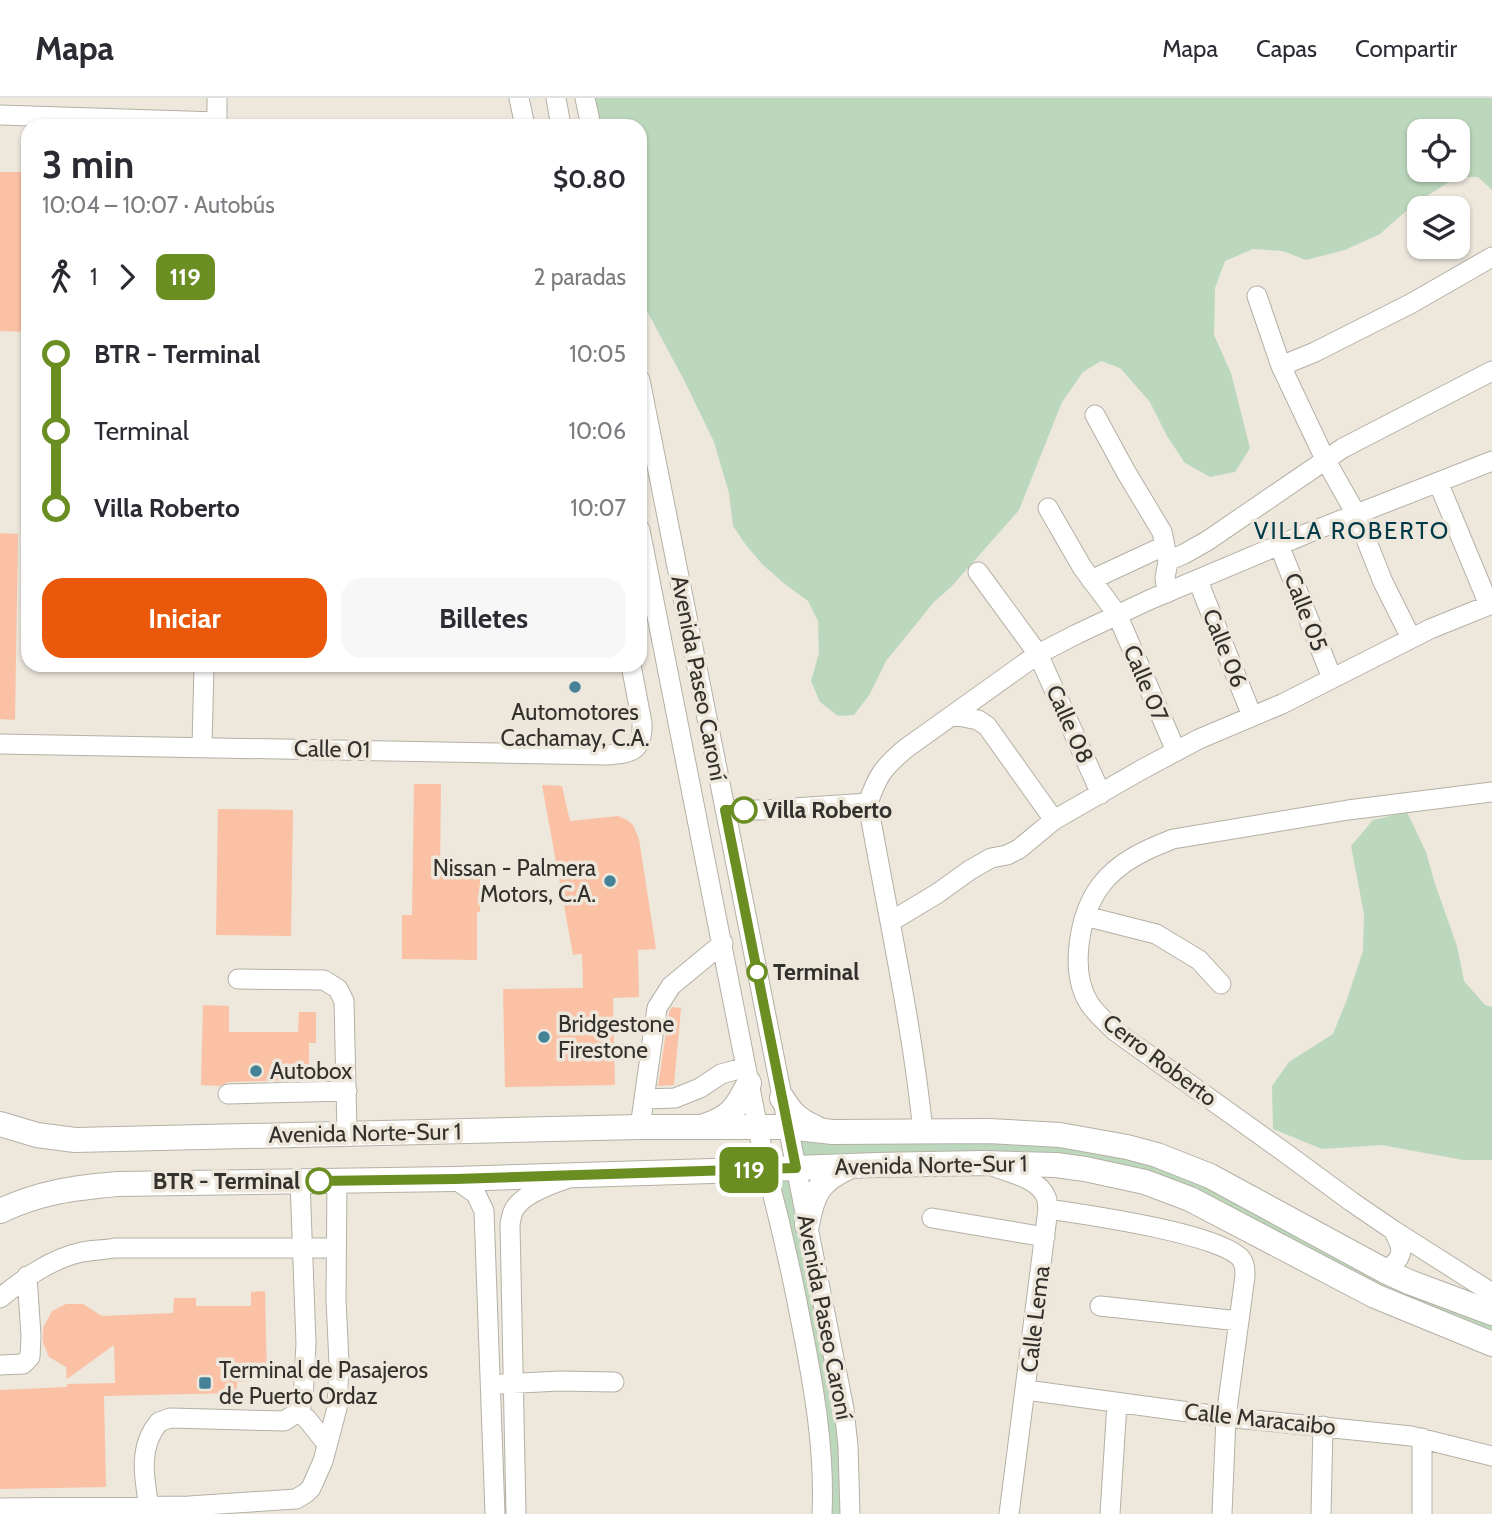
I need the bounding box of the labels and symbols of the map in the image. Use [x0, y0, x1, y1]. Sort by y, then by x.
district label: VILLA ROBERTO [1254, 516, 1450, 545]
street label: Calle 05 [1278, 569, 1334, 655]
street label: Avenida Paseo Caroní [665, 573, 733, 783]
street label: Calle 06 [1197, 605, 1253, 691]
street label: Calle 07 [1117, 641, 1175, 726]
marker: Automotores Cachamay, C.A. [567, 679, 583, 695]
street label: Calle 08 [1040, 680, 1100, 768]
place label: Automotores Cachamay, C.A. [501, 698, 649, 752]
street label: Calle 01 [294, 734, 370, 764]
place label: Villa Roberto [763, 796, 892, 824]
marker: Villa Roberto [731, 797, 757, 823]
place label: Nissan - Palmera Motors, C.A. [433, 854, 596, 908]
marker: Nissan - Palmera Motors, C.A. [602, 873, 618, 889]
place label: Terminal [773, 958, 859, 986]
marker: Terminal [747, 962, 767, 982]
street label: Cerro Roberto [1097, 1008, 1223, 1112]
place label: Bridgestone Firestone [558, 1010, 674, 1064]
marker: Bridgestone Firestone [536, 1029, 552, 1045]
place label: Autobox [270, 1057, 352, 1085]
marker: Autobox [248, 1063, 264, 1079]
street label: Avenida Norte-Sur 1 [268, 1117, 462, 1149]
line badge: 119 [709, 1147, 789, 1193]
street label: Avenida Norte-Sur 1 [834, 1149, 1028, 1181]
place label: BTR - Terminal [153, 1167, 300, 1195]
marker: BTR - Terminal [306, 1168, 332, 1194]
street label: Avenida Paseo Caroní [791, 1212, 859, 1422]
street label: Calle Lema [1015, 1264, 1055, 1374]
place label: Terminal de Pasajeros de Puerto Ordaz [219, 1356, 428, 1410]
marker: Terminal de Pasajeros de Puerto Ordaz [197, 1375, 213, 1391]
street label: Calle Maracaibo [1183, 1397, 1337, 1441]

